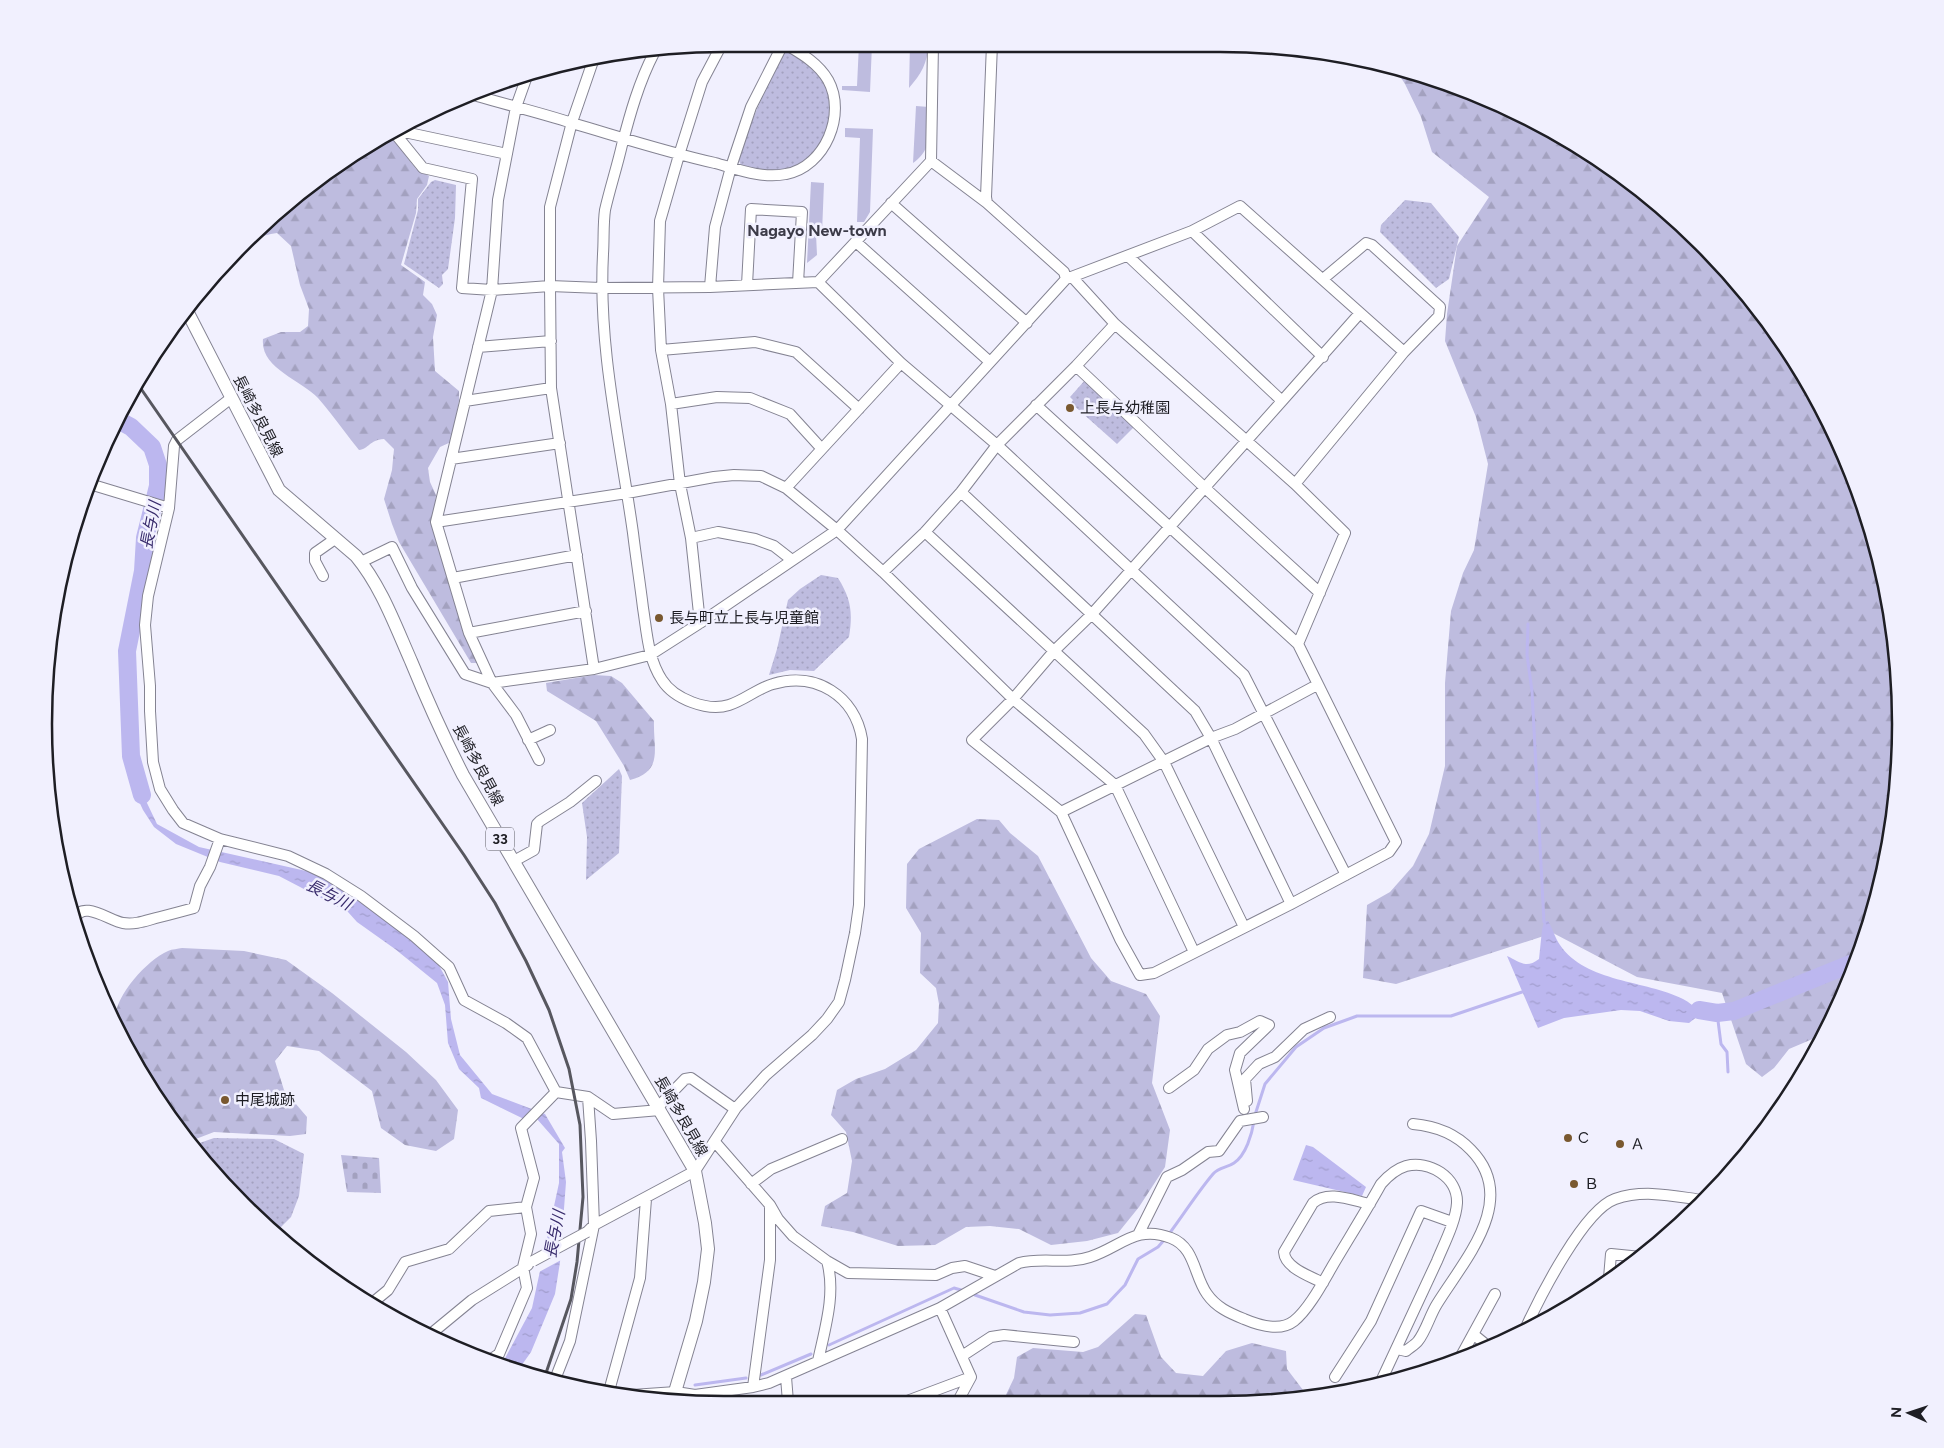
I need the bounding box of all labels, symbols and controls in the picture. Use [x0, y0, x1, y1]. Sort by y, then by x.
district label: Nagayo New-town [747, 221, 887, 240]
street label: 長崎多良見線 [230, 372, 286, 460]
place label: 上長与幼稚園 [1080, 399, 1170, 417]
marker: 上長与幼稚園 [1064, 402, 1076, 414]
water label: 長与川 [137, 498, 165, 550]
place label: 長与町立上長与児童館 [669, 609, 819, 627]
marker: 長与町立上長与児童館 [653, 612, 665, 624]
street label: 長崎多良見線 [449, 721, 507, 809]
road number: 33 [486, 828, 514, 851]
water label: 長与川 [303, 875, 356, 915]
street label: 長崎多良見線 [651, 1073, 711, 1159]
place label: 中尾城跡 [235, 1091, 295, 1109]
marker: 中尾城跡 [219, 1094, 231, 1106]
place label: C [1578, 1129, 1589, 1147]
marker: C [1562, 1132, 1574, 1144]
place label: Ａ [1630, 1135, 1645, 1153]
marker: Ａ [1614, 1138, 1626, 1150]
place label: Ｂ [1584, 1175, 1599, 1193]
marker: Ｂ [1568, 1178, 1580, 1190]
water label: 長与川 [541, 1207, 569, 1259]
north arrow [1884, 1388, 1934, 1438]
text: N [1888, 1406, 1905, 1418]

